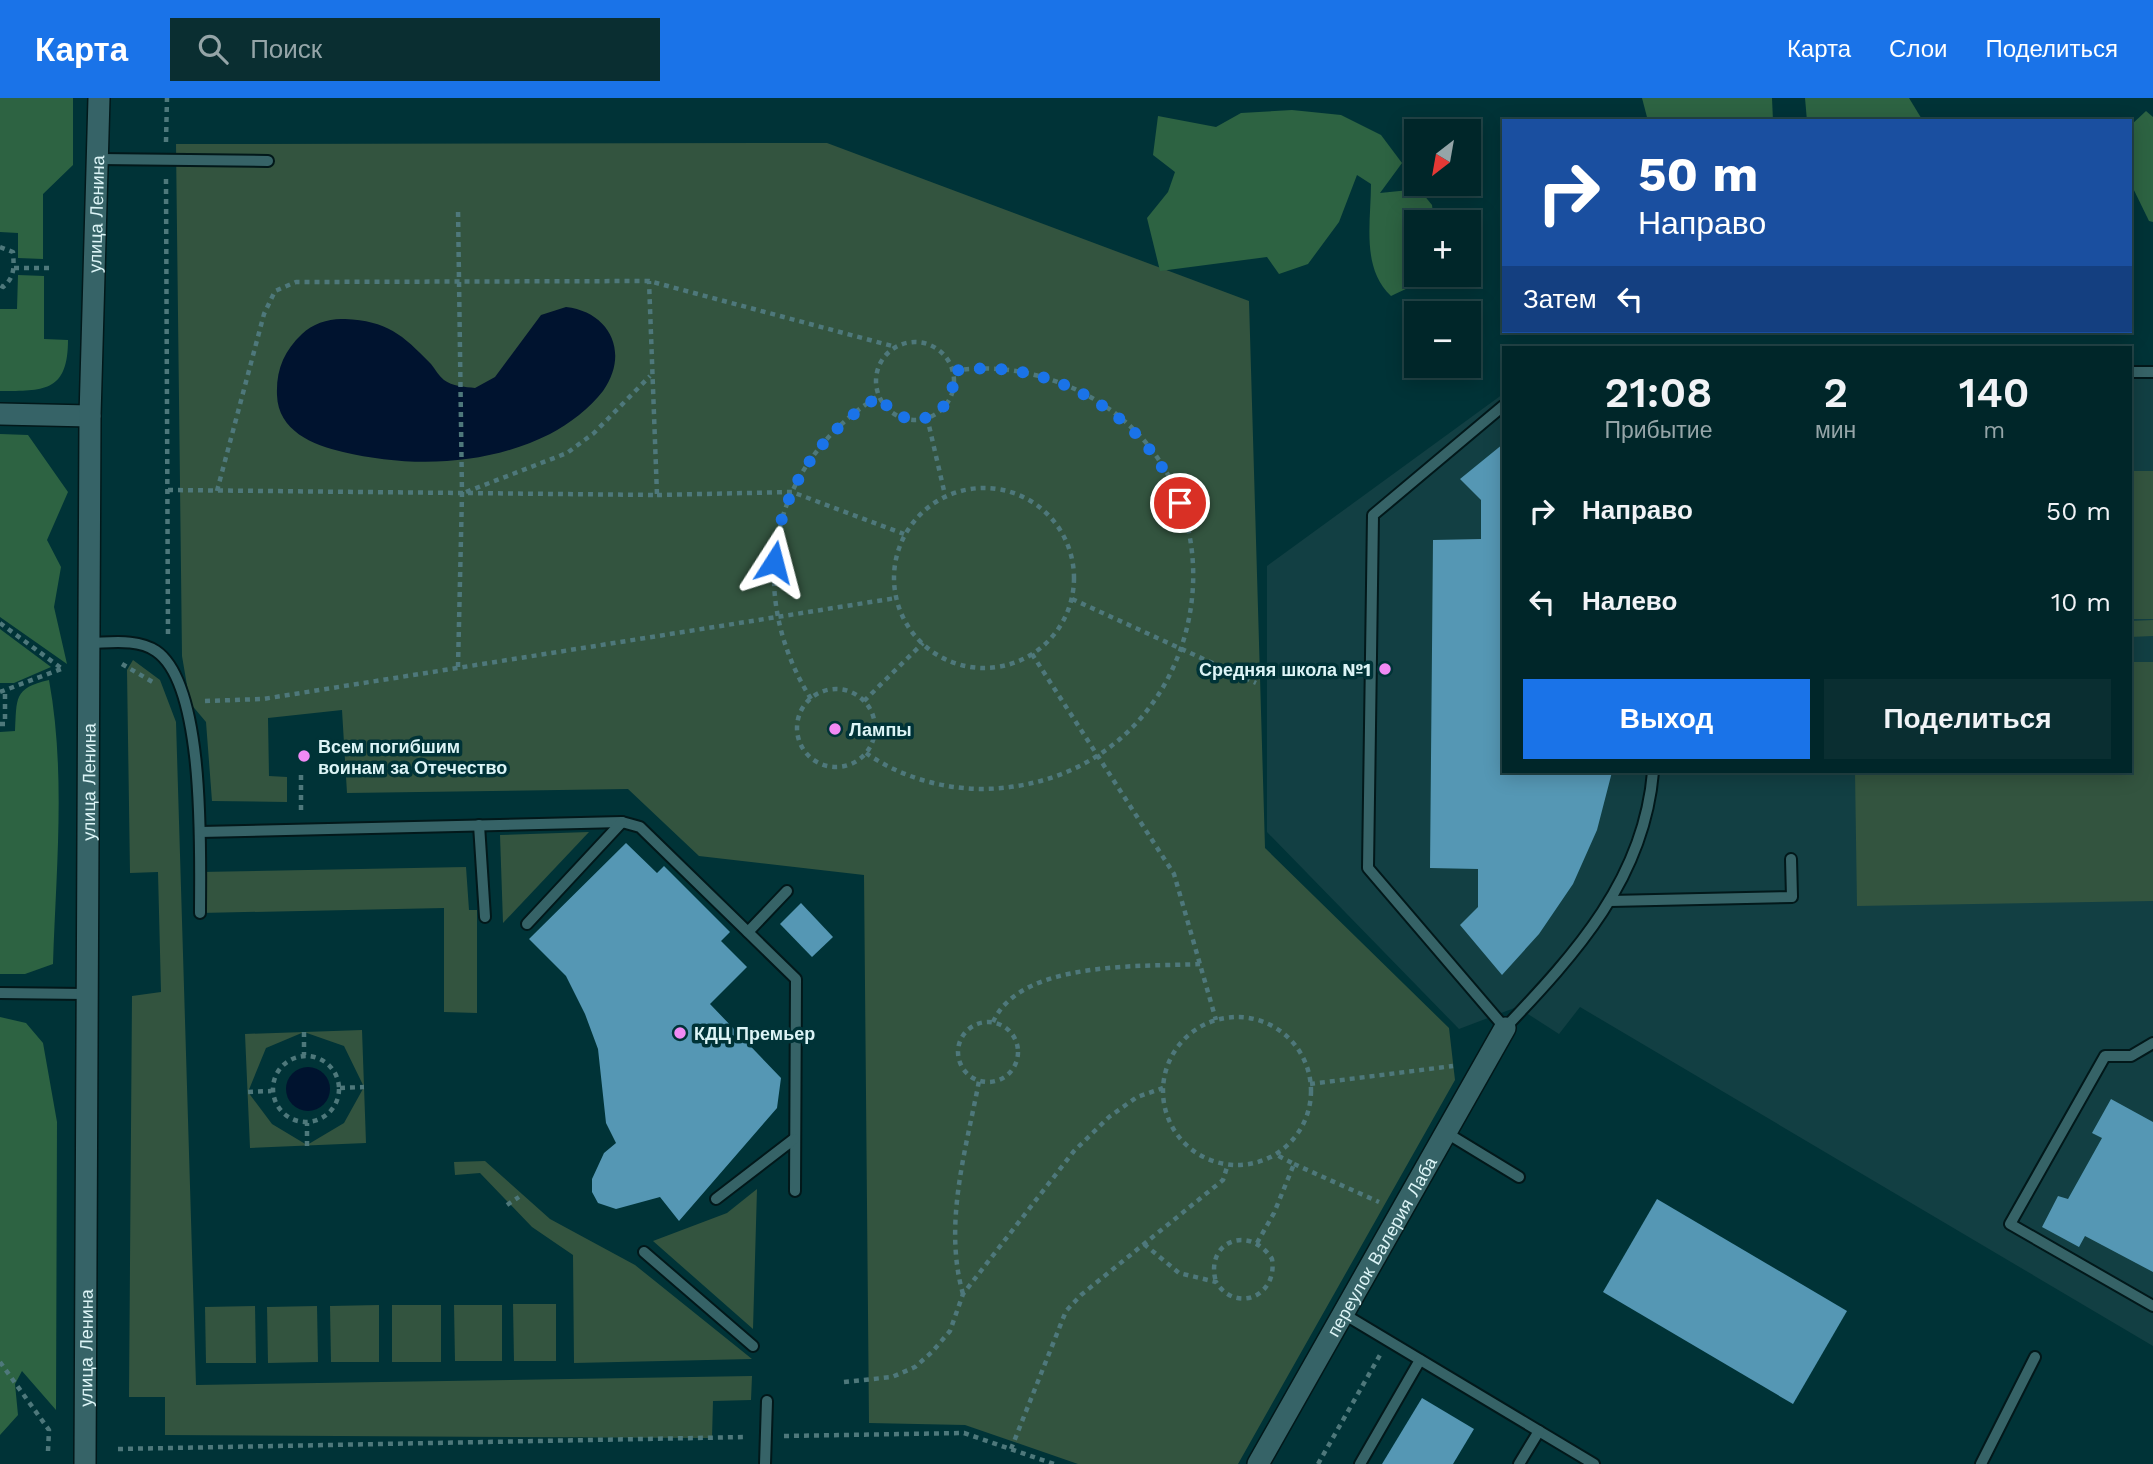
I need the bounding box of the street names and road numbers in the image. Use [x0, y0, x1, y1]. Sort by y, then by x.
street label: улица Ленина [84, 154, 108, 273]
street label: улица Ленина [77, 722, 99, 841]
street label: переулок Валерия Лаба [1322, 1152, 1441, 1340]
street label: улица Ленина [75, 1288, 96, 1407]

